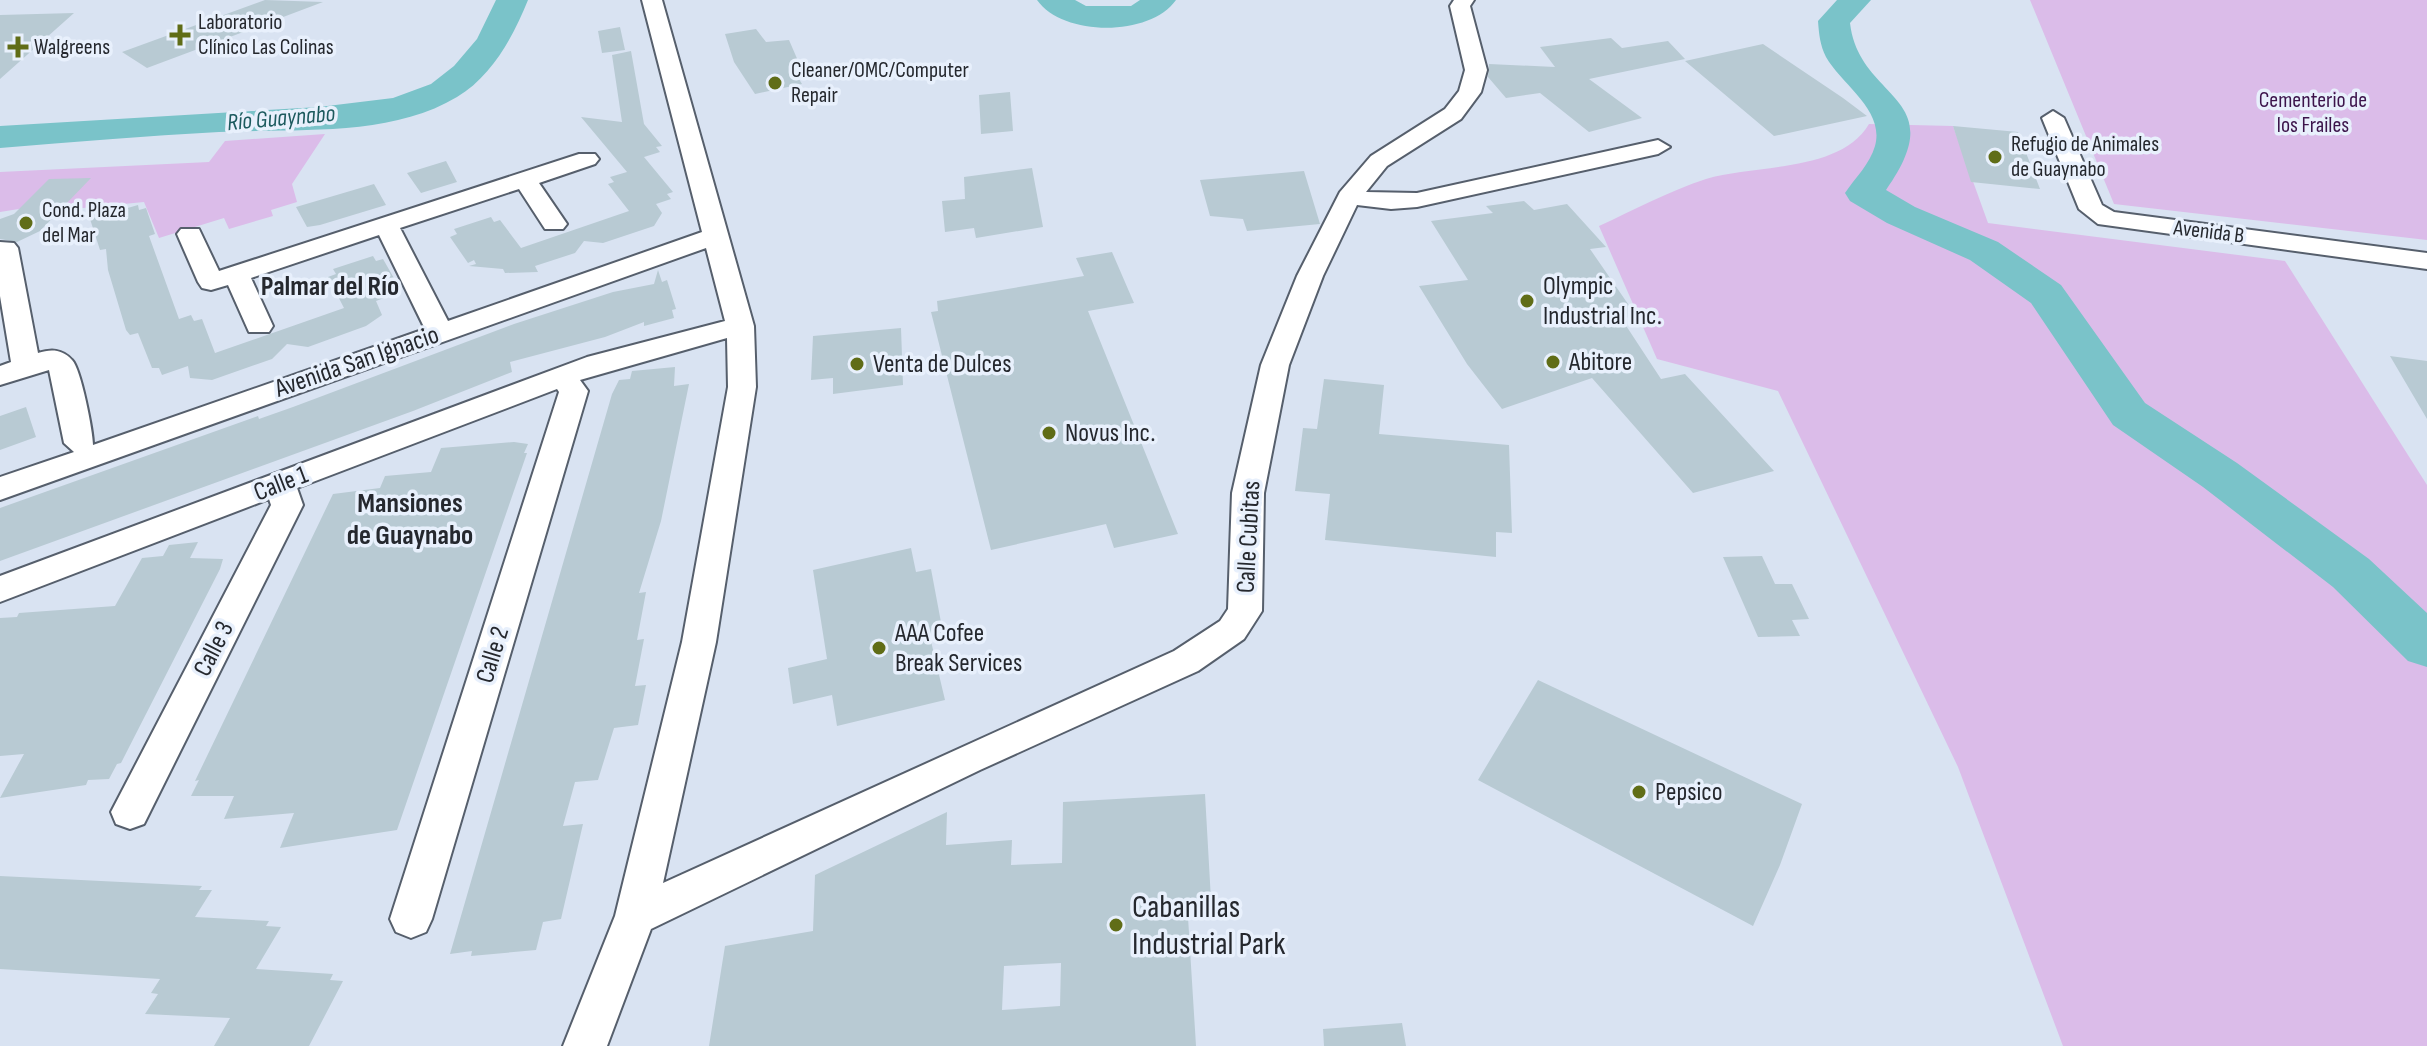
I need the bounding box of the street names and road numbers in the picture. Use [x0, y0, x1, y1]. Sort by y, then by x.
street label: Avenida B [2171, 214, 2246, 250]
street label: Avenida San Ignacio [270, 319, 443, 405]
street label: Calle 1 [250, 460, 312, 508]
street label: Calle Cubitas [1231, 480, 1267, 594]
street label: Calle 3 [187, 616, 241, 682]
street label: Calle 2 [470, 623, 516, 687]

